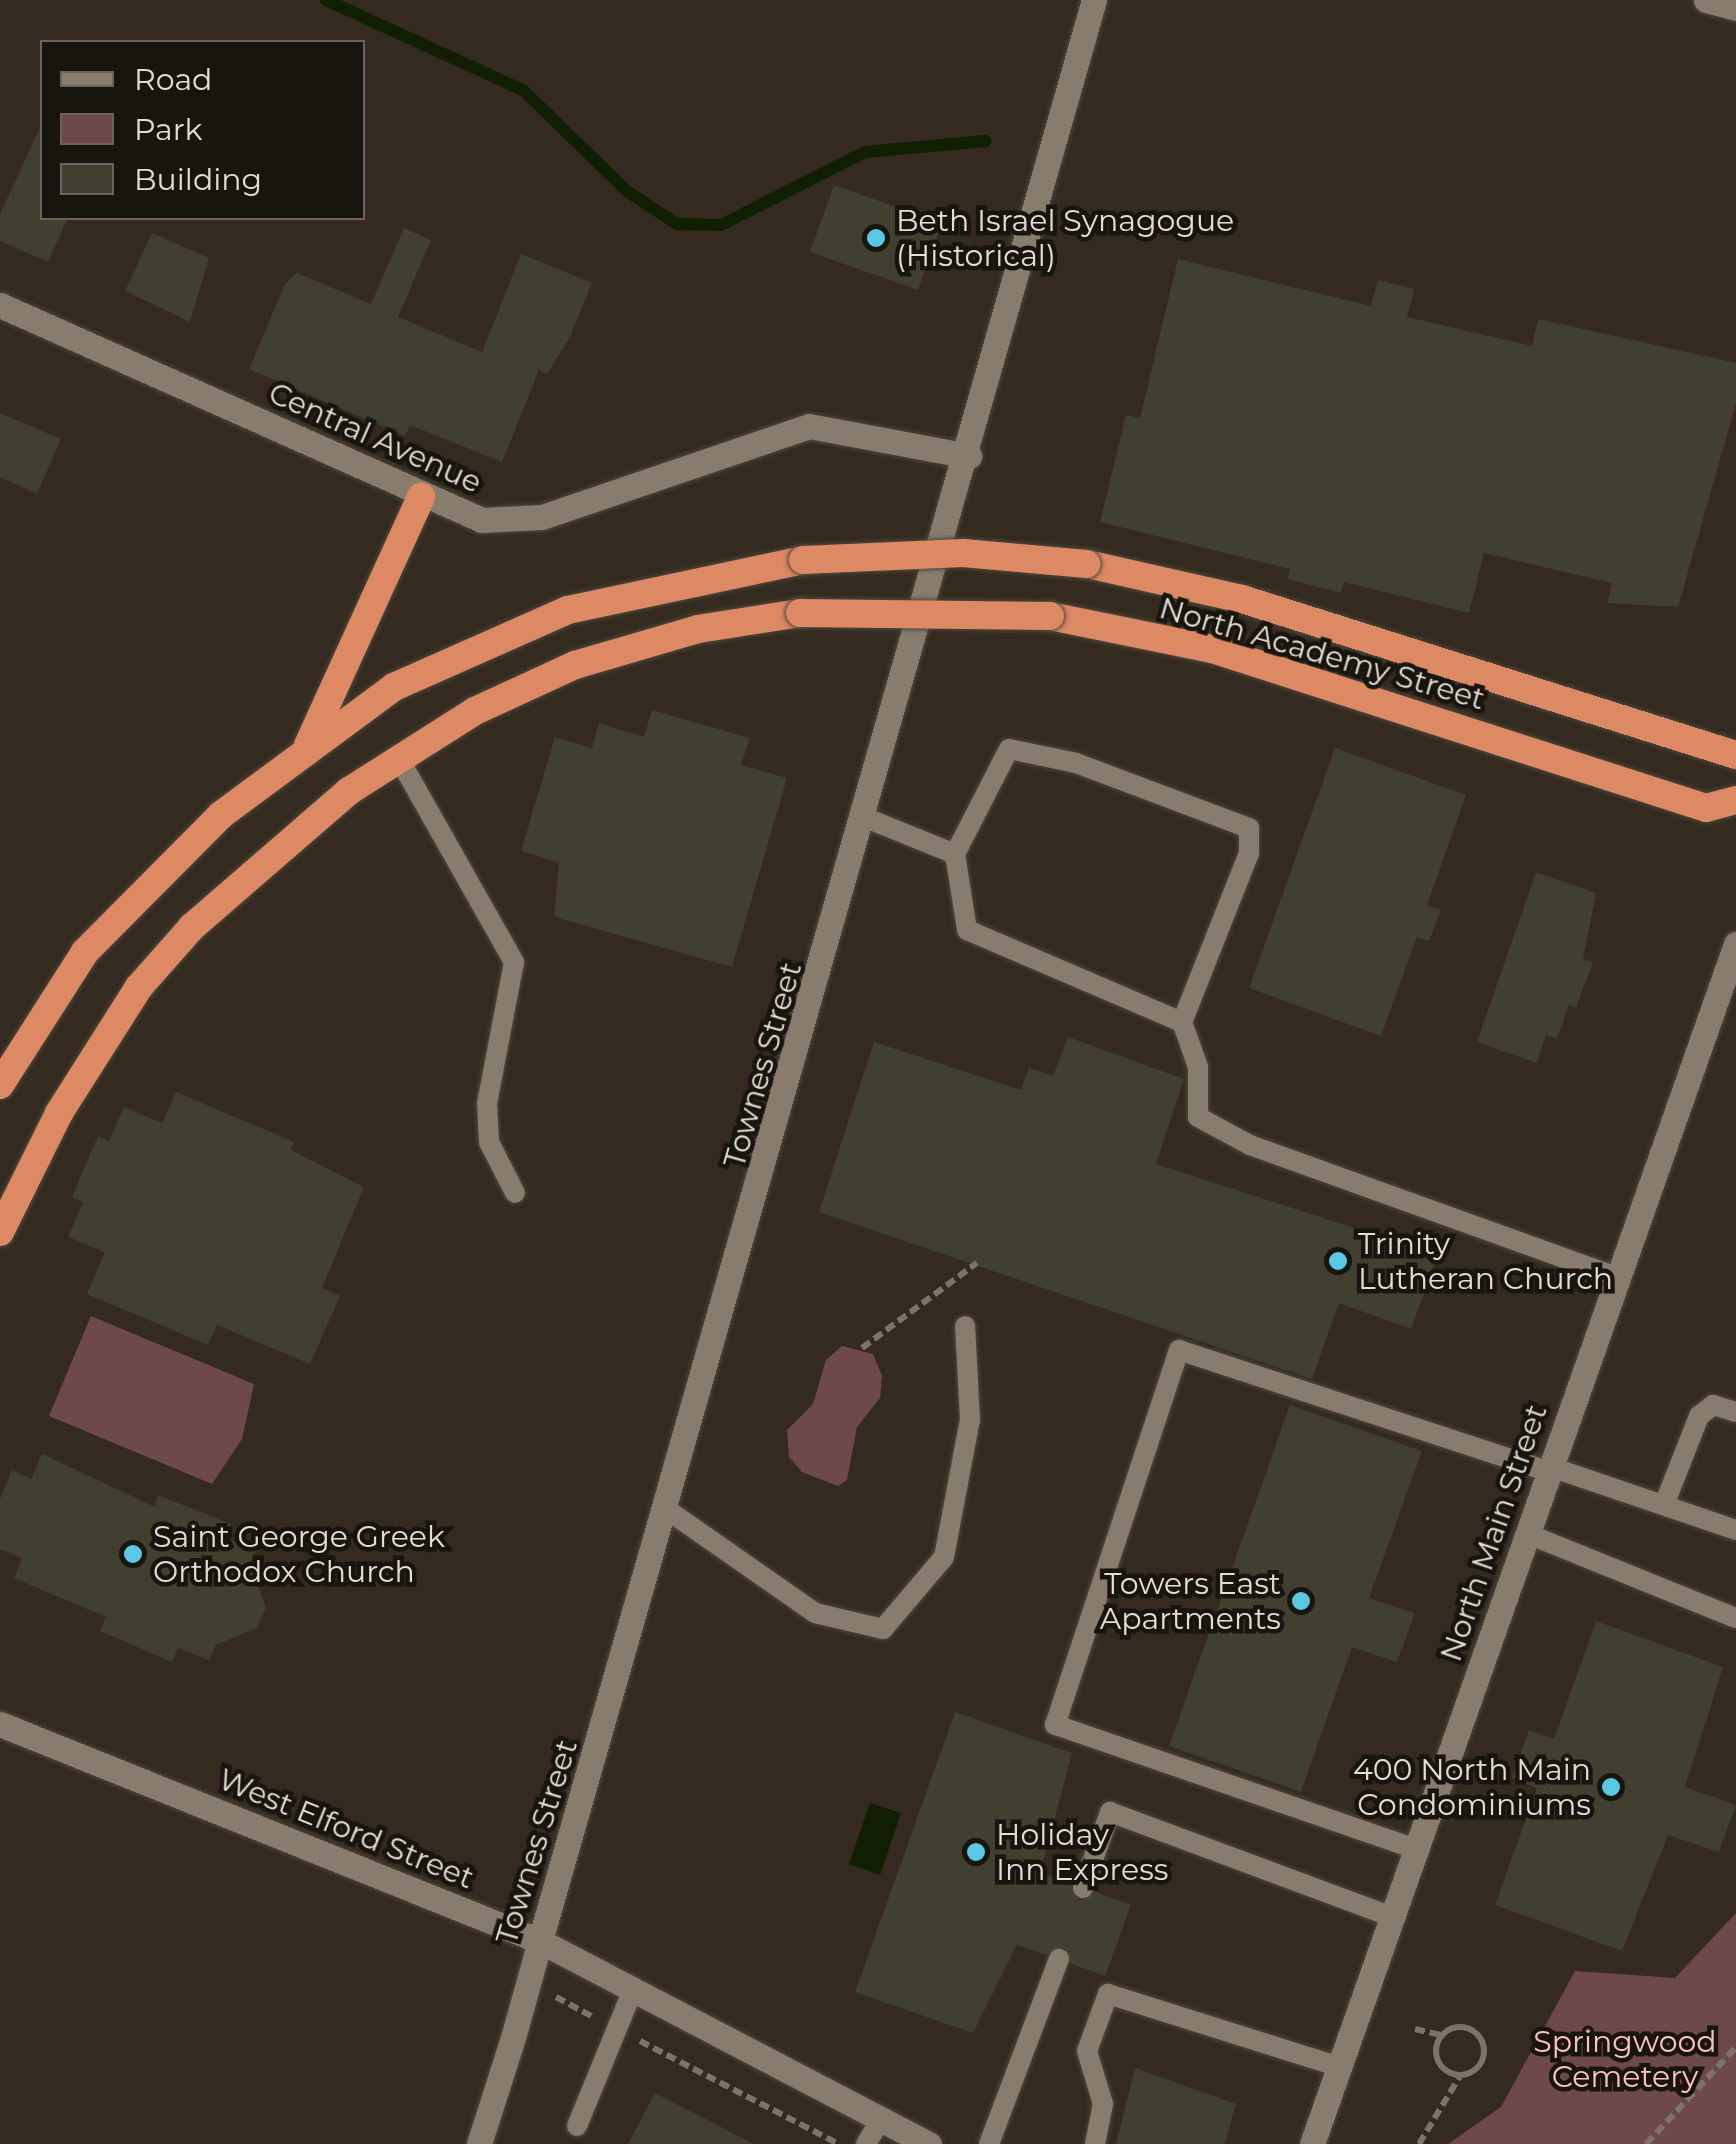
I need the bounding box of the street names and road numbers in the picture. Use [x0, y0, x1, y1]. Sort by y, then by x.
street label: Central Avenue [263, 375, 487, 501]
street label: North Academy Street [1155, 590, 1489, 718]
street label: Townes Street [716, 958, 810, 1172]
street label: North Main Street [1433, 1400, 1555, 1666]
street label: Townes Street [489, 1735, 585, 1949]
street label: West Elford Street [213, 1761, 479, 1897]

